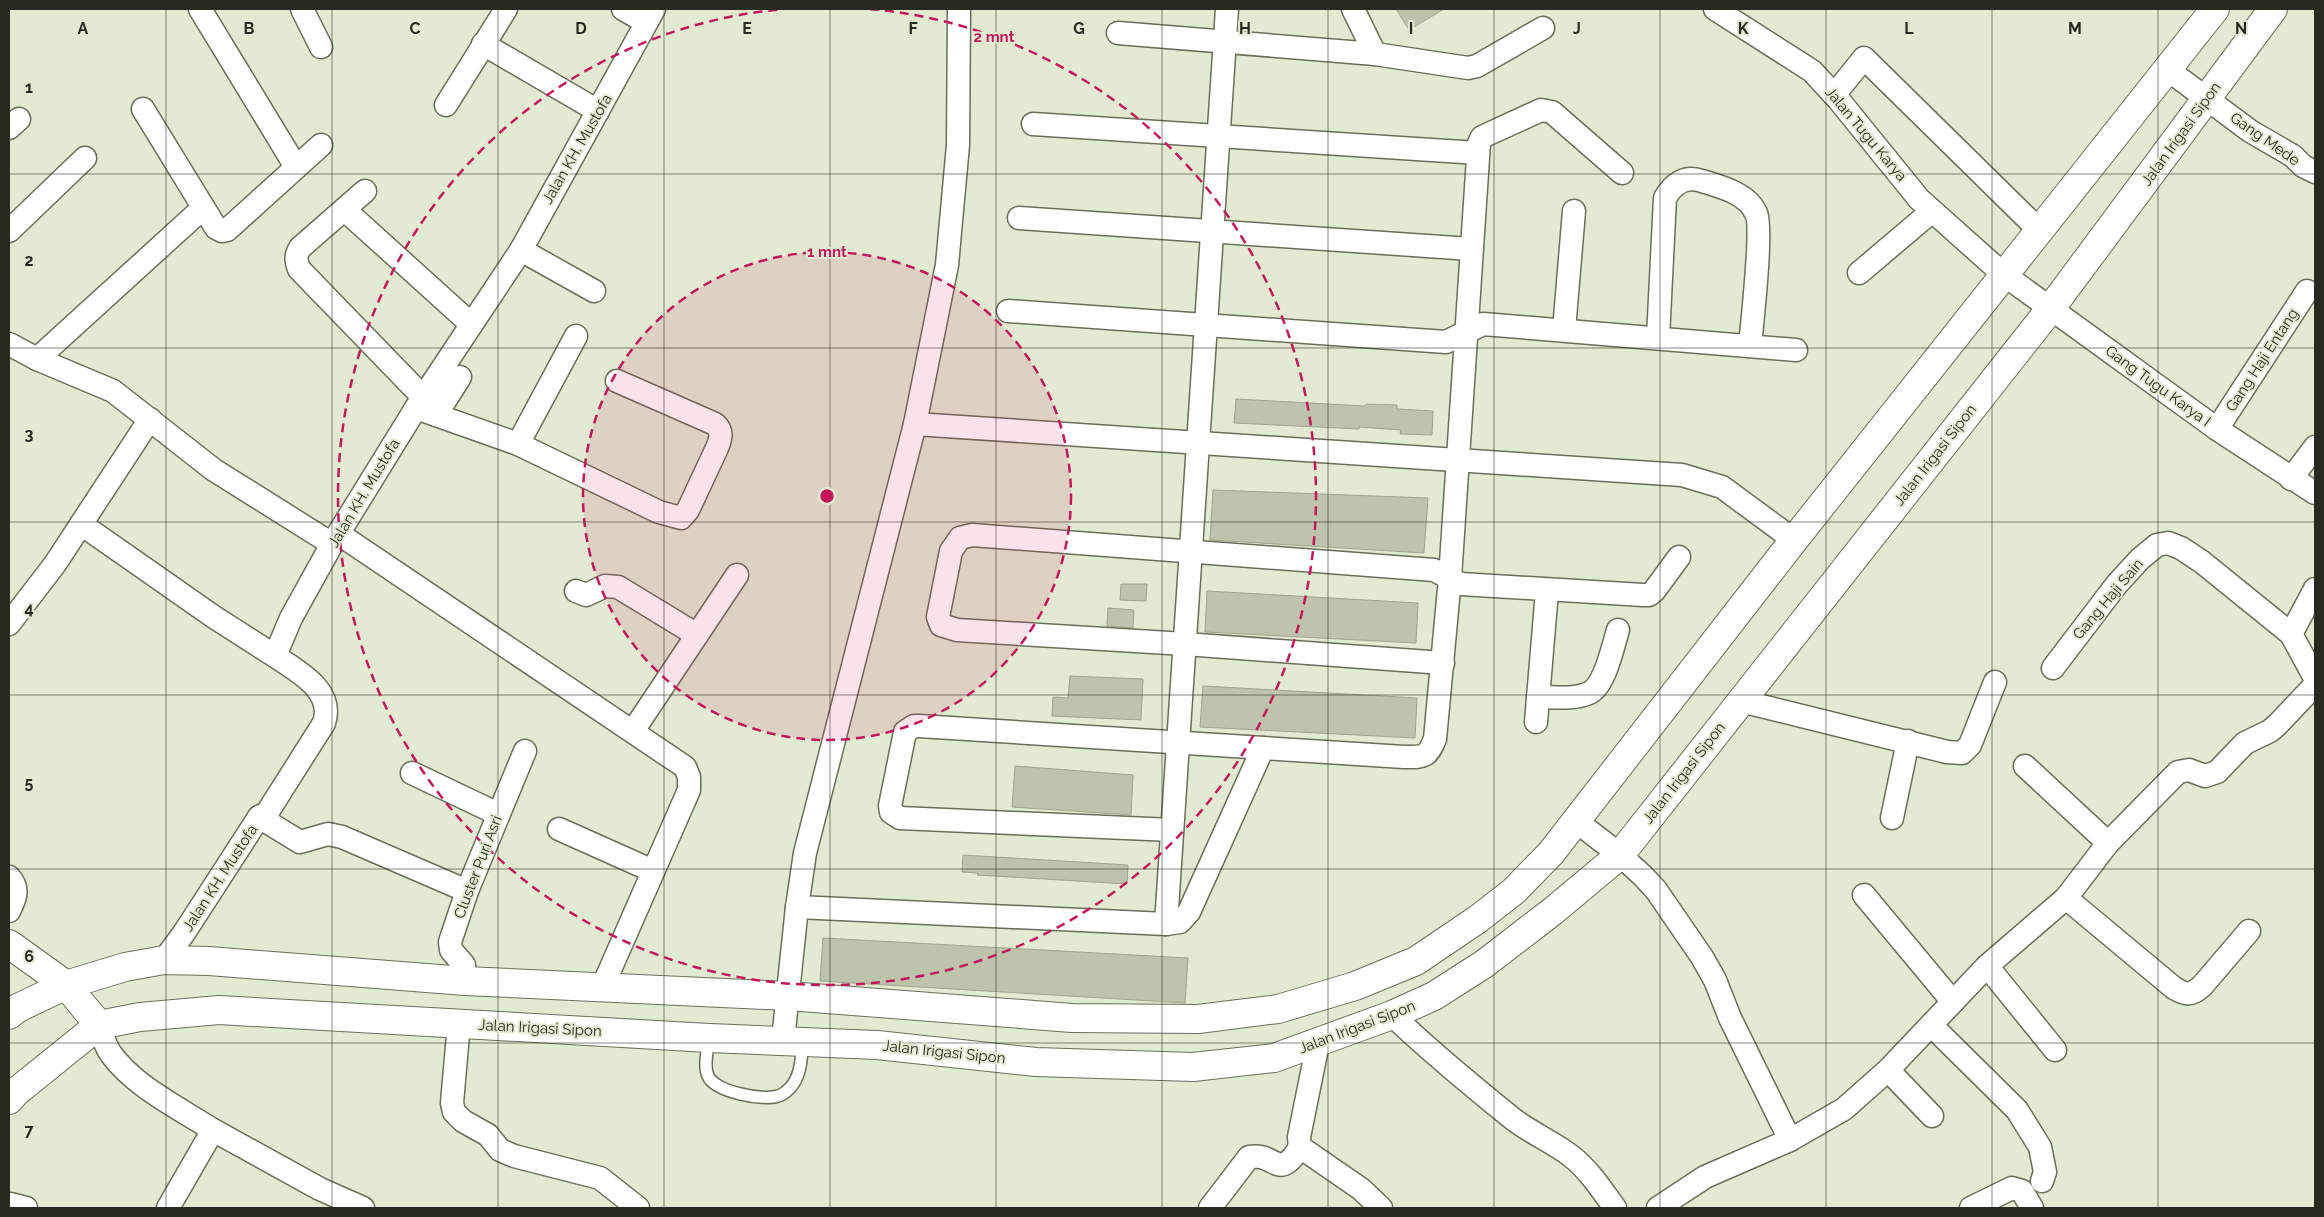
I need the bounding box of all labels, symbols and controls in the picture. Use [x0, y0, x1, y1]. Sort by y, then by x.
text: A [78, 19, 89, 38]
text: B [244, 19, 255, 38]
text: C [410, 19, 421, 38]
text: D [575, 19, 587, 38]
text: E [742, 19, 752, 38]
text: F [908, 19, 918, 38]
text: G [1073, 19, 1085, 38]
text: H [1239, 19, 1251, 38]
text: I [1409, 19, 1413, 38]
text: J [1573, 19, 1581, 38]
text: K [1738, 19, 1749, 38]
text: L [1904, 19, 1914, 38]
text: M [2068, 19, 2082, 38]
text: N [2235, 19, 2247, 38]
text: 2 mnt [974, 28, 1015, 46]
text: 1 [25, 78, 33, 97]
street label: Jalan Irigasi Sipon [2137, 79, 2225, 189]
street label: Jalan Tugu Karya [1821, 83, 1911, 185]
street label: Jalan KH. Mustofa [538, 91, 616, 207]
street label: Gang Mede [2227, 108, 2303, 170]
text: 1 mnt [807, 243, 847, 261]
text: 2 [24, 251, 34, 270]
street label: Gang Haji Entang [2222, 305, 2302, 415]
street label: Gang Tugu Karya I [2102, 342, 2214, 430]
street label: Jalan Irigasi Sipon [1890, 401, 1980, 509]
text: 3 [25, 425, 34, 444]
street label: Jalan KH. Mustofa [324, 435, 404, 551]
centre of rings [818, 487, 836, 505]
street label: Gang Haji Sain [2069, 555, 2147, 643]
text: 4 [24, 599, 34, 618]
street label: Jalan Irigasi Sipon [1639, 719, 1729, 827]
text: 5 [25, 773, 34, 792]
street label: Cluster Puri Asri [450, 813, 506, 921]
street label: Jalan KH. Mustofa [179, 821, 261, 935]
text: 6 [24, 947, 34, 966]
street label: Jalan Irigasi Sipon [1296, 996, 1418, 1058]
street label: Jalan Irigasi Sipon [478, 1016, 602, 1040]
street label: Jalan Irigasi Sipon [882, 1037, 1006, 1067]
text: 7 [25, 1121, 34, 1140]

